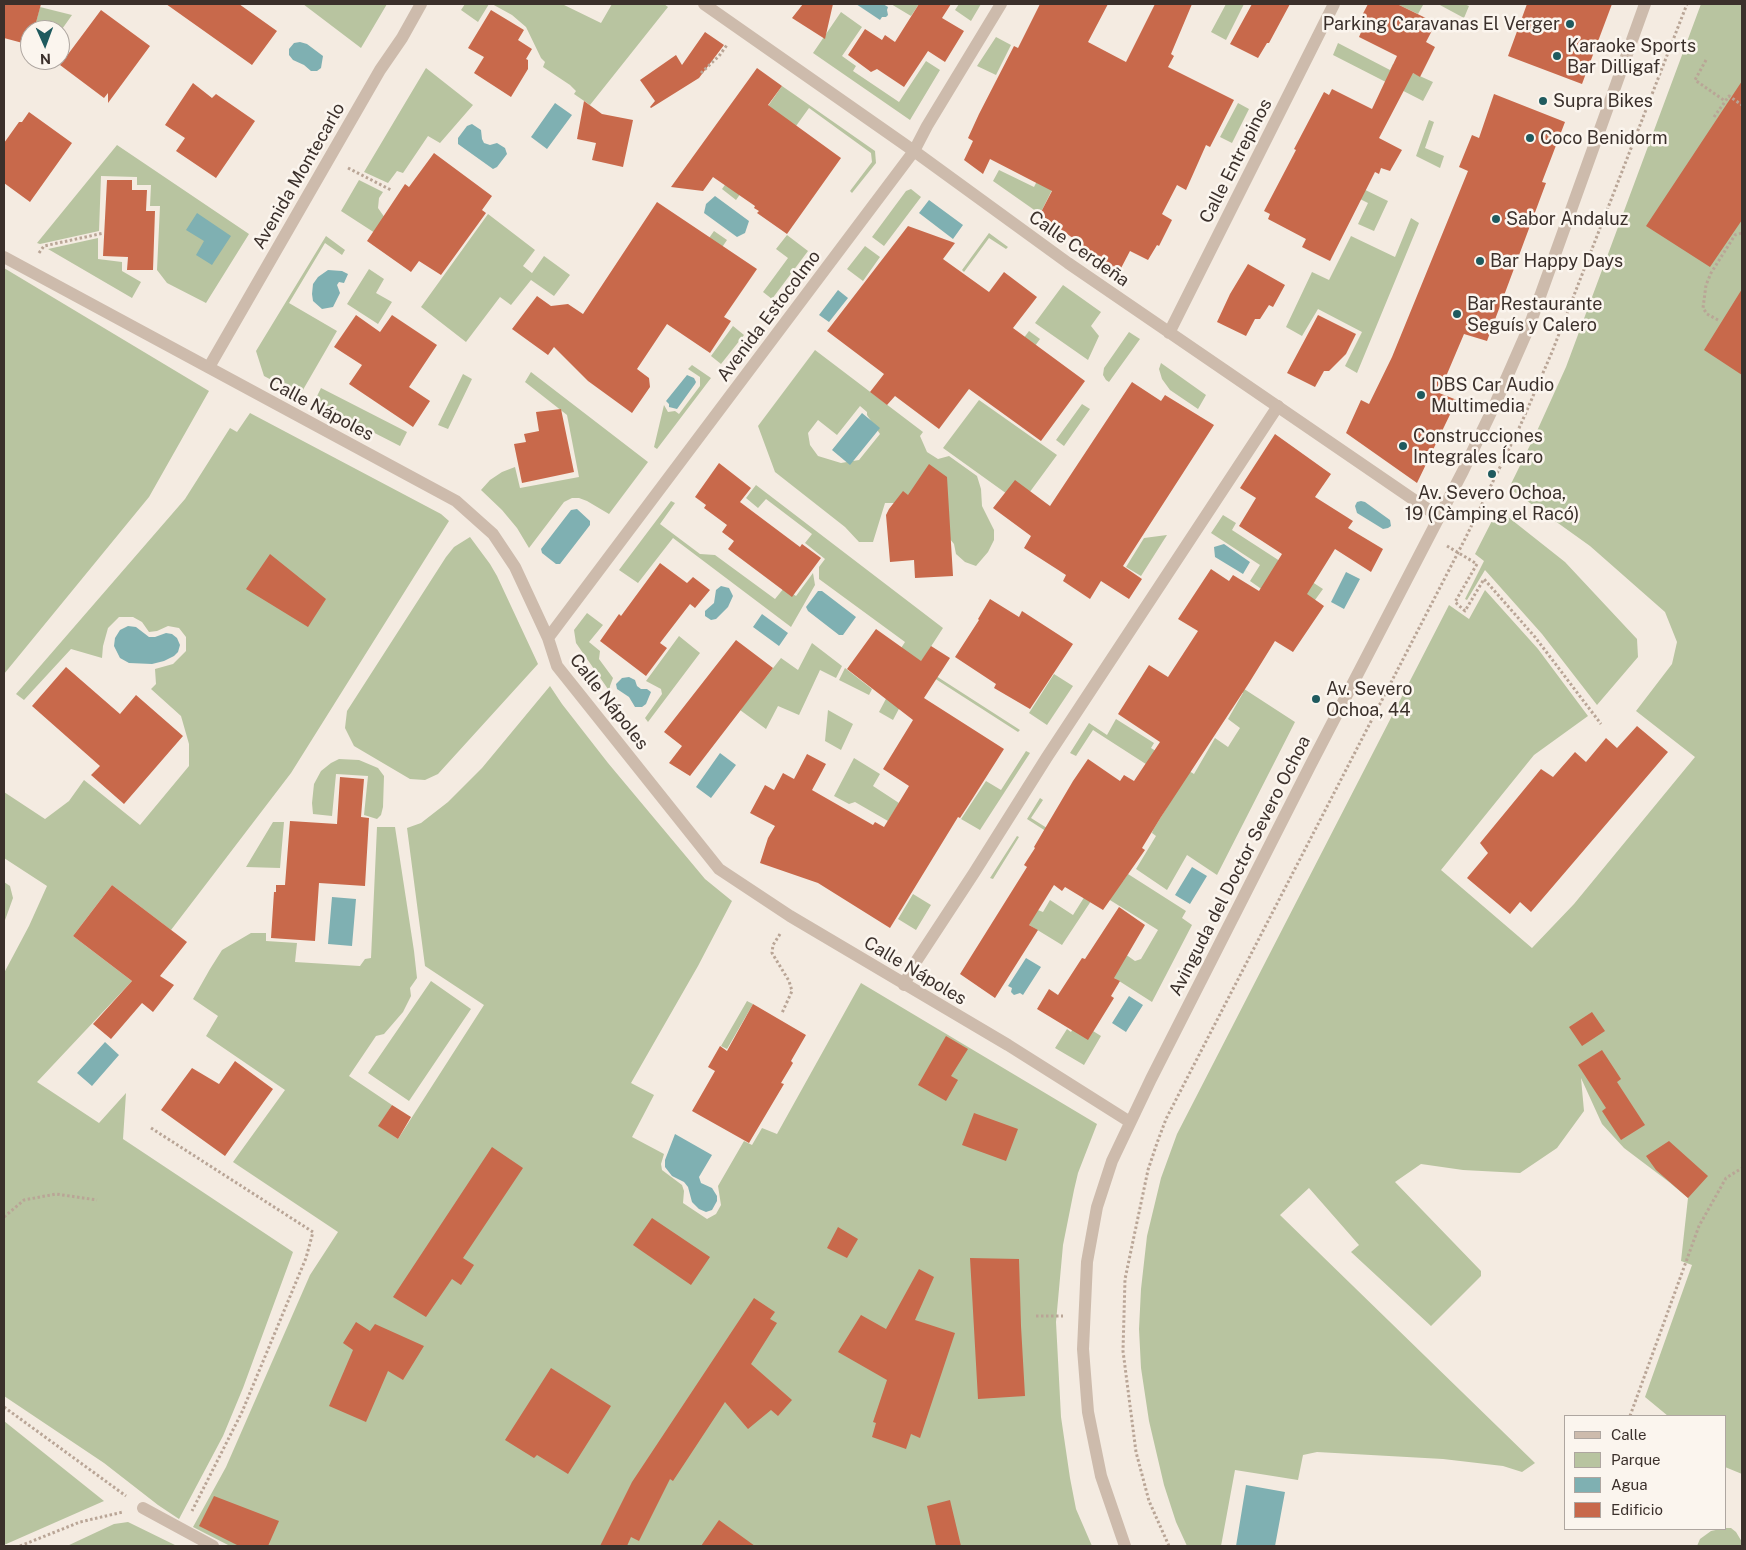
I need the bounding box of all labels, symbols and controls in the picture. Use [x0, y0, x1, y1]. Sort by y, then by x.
place label: Parking Caravanas El Verger [1323, 13, 1560, 35]
marker: Parking Caravanas El Verger [1564, 18, 1576, 30]
north arrow [20, 20, 70, 70]
place label: Karaoke Sports Bar Dilligaf [1567, 35, 1696, 78]
marker: Karaoke Sports Bar Dilligaf [1551, 50, 1563, 62]
text: N [40, 51, 51, 67]
place label: Supra Bikes [1553, 90, 1653, 112]
street label: Calle Entrepinos [1195, 95, 1277, 227]
marker: Supra Bikes [1537, 95, 1549, 107]
street label: Avenida Montecarlo [248, 99, 350, 253]
place label: Coco Benidorm [1540, 127, 1668, 149]
marker: Coco Benidorm [1524, 132, 1536, 144]
street label: Calle Cerdeña [1025, 206, 1133, 292]
place label: Sabor Andaluz [1506, 208, 1628, 230]
marker: Sabor Andaluz [1490, 213, 1502, 225]
street label: Avenida Estocolmo [713, 246, 825, 386]
place label: Bar Happy Days [1490, 250, 1623, 272]
marker: Bar Happy Days [1474, 255, 1486, 267]
place label: Bar Restaurante Seguís y Calero [1467, 293, 1602, 336]
marker: Bar Restaurante Seguís y Calero [1451, 308, 1463, 320]
street label: Calle Nápoles [265, 372, 377, 446]
place label: DBS Car Audio Multimedia [1431, 374, 1554, 416]
marker: DBS Car Audio Multimedia [1415, 389, 1427, 401]
place label: Construcciones Integrales Ícaro [1413, 425, 1543, 468]
marker: Construcciones Integrales Ícaro [1397, 440, 1409, 452]
marker: Av. Severo Ochoa, 19 (Càmping el Racó) [1486, 468, 1498, 480]
place label: Av. Severo Ochoa, 19 (Càmping el Racó) [1405, 482, 1579, 524]
street label: Calle Nápoles [565, 650, 653, 754]
place label: Av. Severo Ochoa, 44 [1326, 678, 1413, 721]
marker: Av. Severo Ochoa, 44 [1310, 693, 1322, 705]
street label: Avinguda del Doctor Severo Ochoa [1165, 732, 1315, 1000]
street label: Calle Nápoles [860, 932, 970, 1010]
legend [1564, 1415, 1726, 1530]
text: Calle [1611, 1426, 1647, 1443]
text: Parque [1611, 1451, 1661, 1468]
text: Agua [1611, 1476, 1648, 1493]
text: Edificio [1611, 1501, 1663, 1518]

